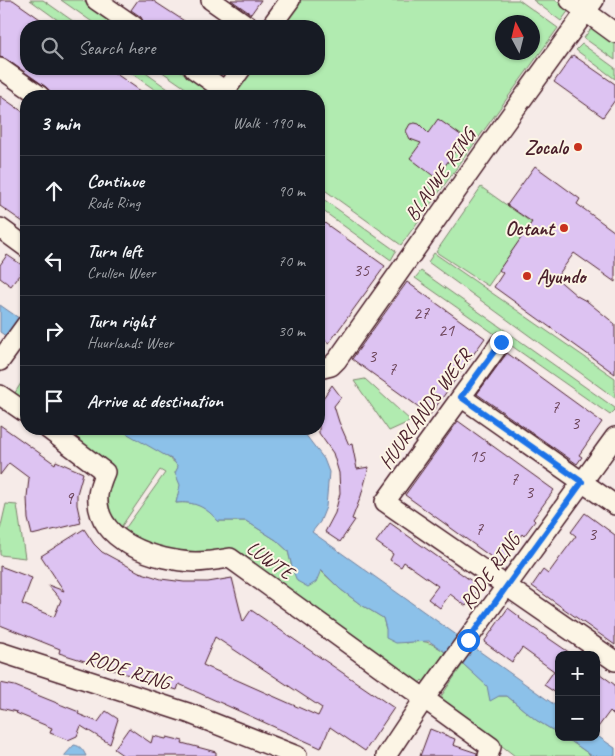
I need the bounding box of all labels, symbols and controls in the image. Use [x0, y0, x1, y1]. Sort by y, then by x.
north arrow [495, 15, 540, 60]
search box [20, 20, 325, 75]
icon: search [38, 34, 66, 62]
text: Search here [78, 36, 155, 60]
text: 3 min [40, 110, 80, 136]
text: Walk · 190 m [233, 113, 305, 133]
street label: BLAUWE RING [399, 122, 483, 226]
place label: Zocalo [525, 135, 570, 160]
marker: Zocalo [572, 141, 584, 153]
text: Continue [87, 169, 144, 193]
icon: ahead [40, 177, 68, 205]
text: 90 m [278, 181, 305, 201]
text: Rode Ring [87, 193, 140, 213]
place label: Octant [505, 216, 556, 241]
marker: Octant [558, 222, 570, 234]
text: Turn left [87, 239, 142, 263]
icon: left [40, 247, 68, 275]
text: 70 m [278, 251, 305, 271]
house number: 35 [353, 259, 370, 281]
text: Crullen Weer [87, 263, 156, 283]
place label: Ayundo [537, 264, 587, 289]
marker: Ayundo [521, 270, 533, 282]
house number: 27 [413, 302, 430, 324]
text: Turn right [87, 309, 154, 333]
icon: right [40, 317, 68, 345]
house number: 21 [438, 319, 455, 341]
text: 30 m [278, 321, 305, 341]
route end [490, 331, 513, 354]
text: Huurlands Weer [87, 333, 174, 353]
street label: HUURLANDS WEER [373, 343, 478, 474]
house number: 3 [368, 345, 378, 367]
house number: 7 [388, 358, 397, 380]
icon: arrive [40, 387, 68, 415]
text: Arrive at destination [87, 389, 223, 413]
house number: 7 [551, 396, 560, 418]
house number: 3 [571, 412, 581, 434]
house number: 15 [469, 445, 486, 467]
house number: 7 [510, 468, 519, 490]
house number: 3 [525, 481, 535, 503]
house number: 9 [65, 487, 75, 509]
house number: 7 [475, 518, 484, 540]
house number: 3 [588, 523, 598, 545]
street label: RODE RING [454, 527, 527, 614]
street label: LUWTE [242, 535, 301, 587]
route start [457, 629, 480, 652]
street label: RODE RING [83, 645, 175, 696]
map controls [555, 651, 600, 741]
button: + [555, 651, 600, 696]
button: − [555, 696, 600, 741]

